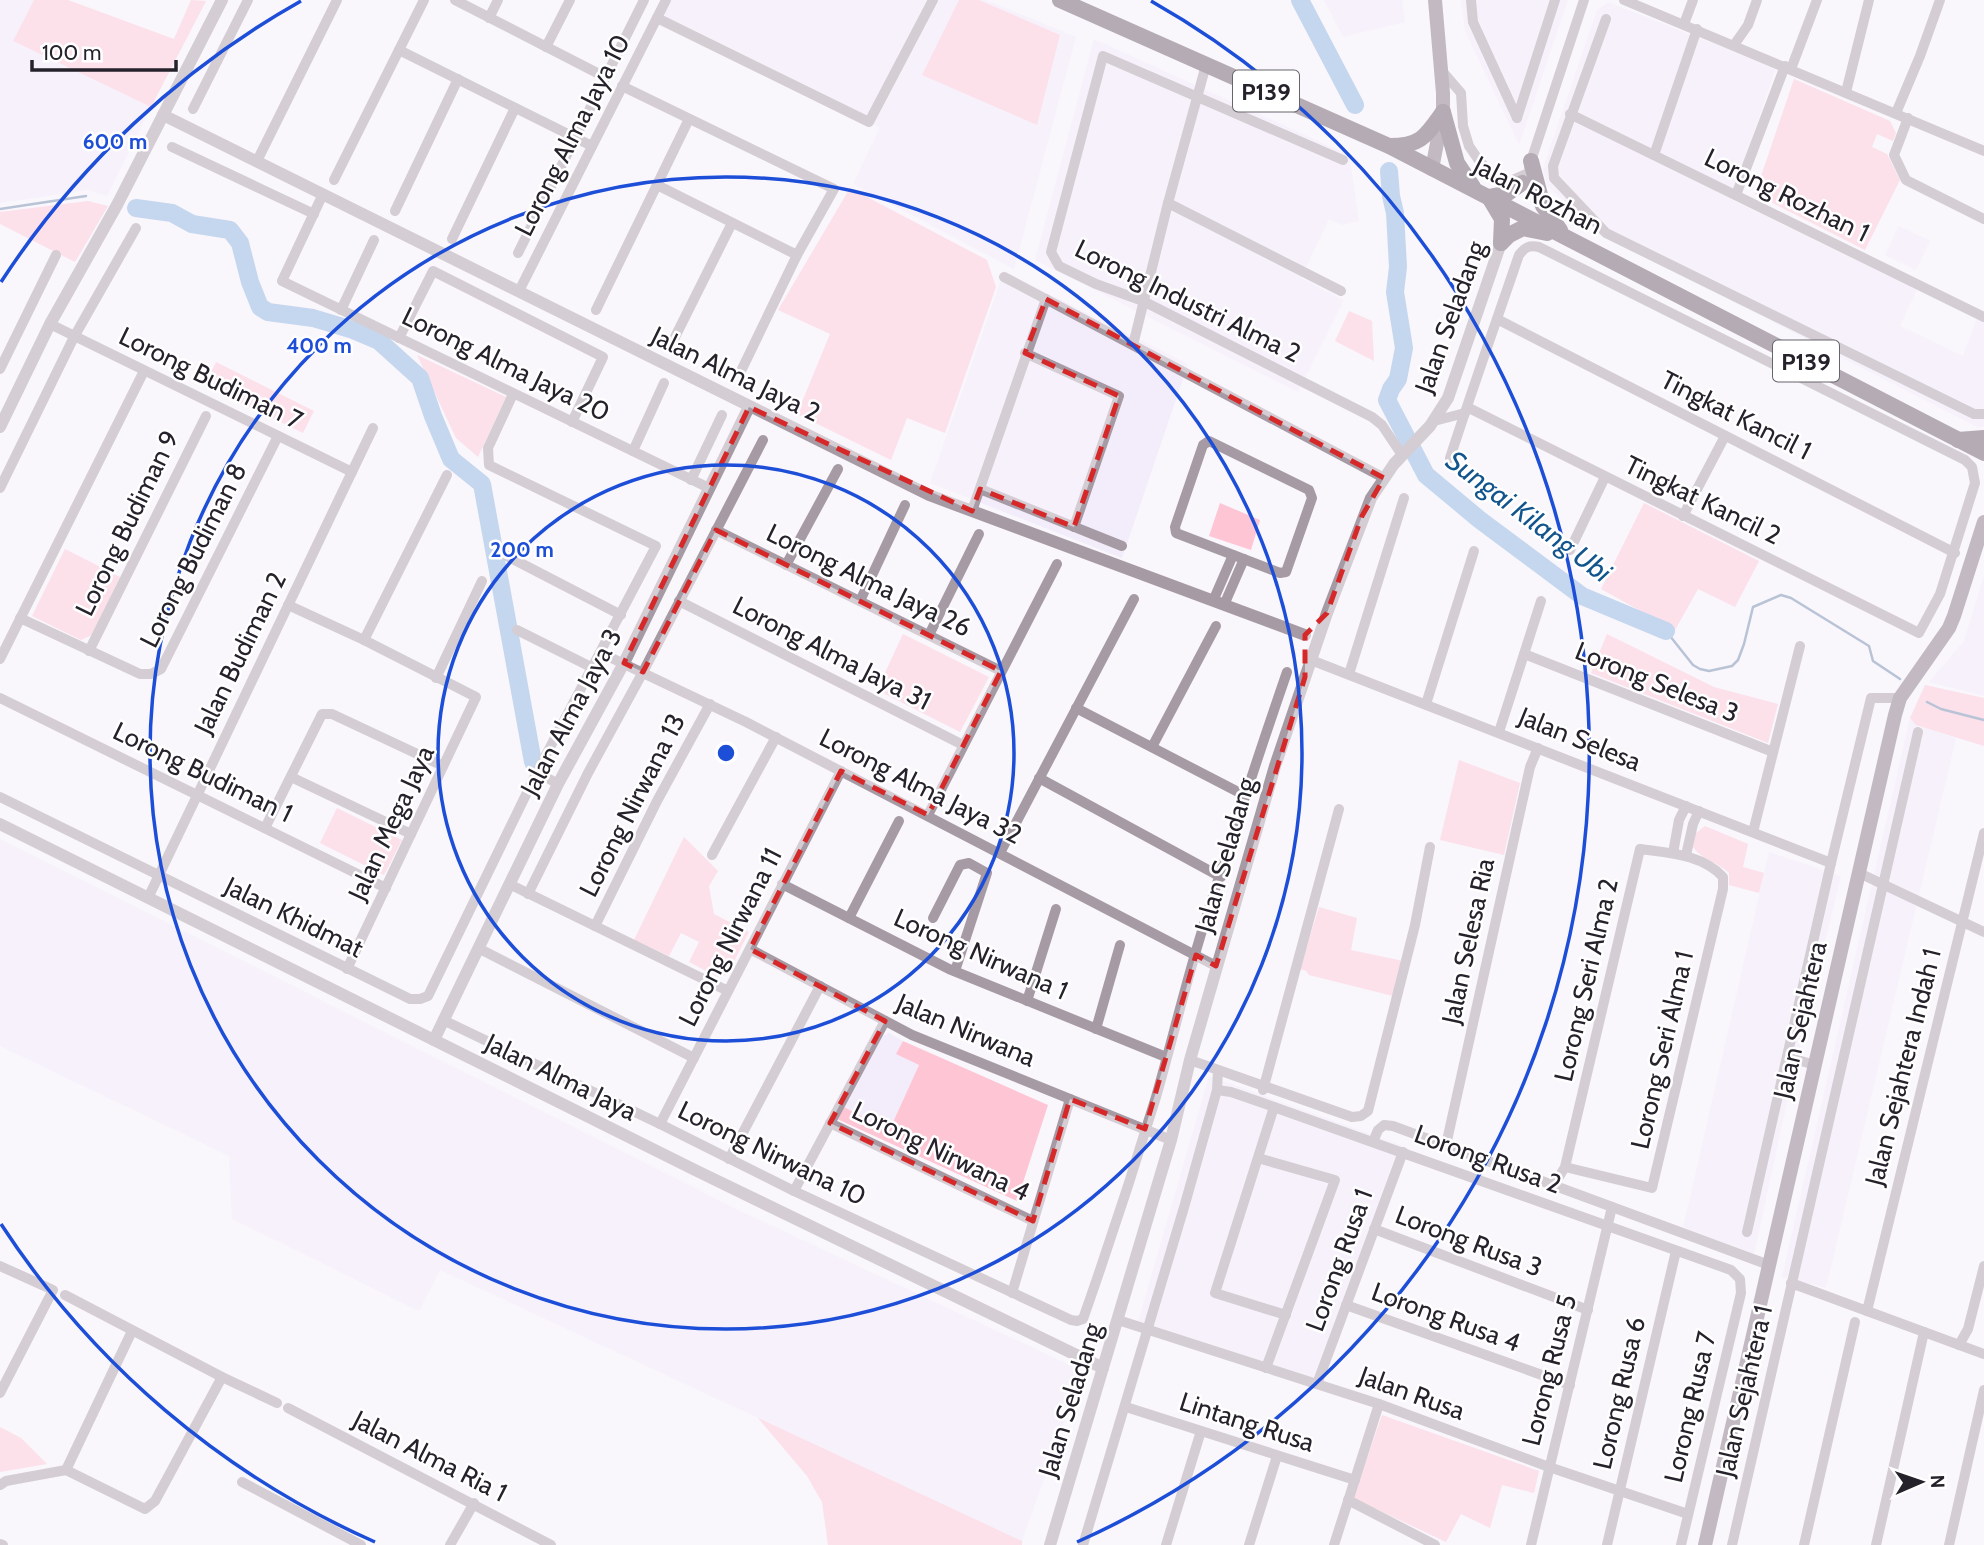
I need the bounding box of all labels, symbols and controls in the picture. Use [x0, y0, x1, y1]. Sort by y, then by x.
scale bar [32, 28, 175, 72]
street label: Lorong Alma Jaya 10 [507, 29, 637, 241]
text: 100 m [42, 40, 101, 65]
road number: P139 [1233, 70, 1299, 112]
text: 600 m [83, 129, 147, 154]
street label: Lorong Rozhan 1 [1699, 141, 1875, 249]
street label: Jalan Rozhan [1467, 148, 1608, 241]
street label: Lorong Industri Alma 2 [1070, 232, 1306, 370]
street label: Jalan Seladang [1407, 236, 1493, 398]
street label: Lorong Alma Jaya 20 [397, 300, 615, 428]
street label: Jalan Alma Jaya 2 [645, 319, 826, 429]
street label: Lorong Budiman 7 [114, 320, 308, 436]
text: 400 m [286, 333, 352, 358]
road number: P139 [1773, 340, 1839, 382]
street label: Tingkat Kancil 1 [1655, 363, 1817, 467]
street label: Lorong Budiman 9 [68, 425, 186, 621]
water label: Sungai Kilang Ubi [1440, 443, 1619, 590]
street label: Tingkat Kancil 2 [1620, 448, 1786, 552]
street label: Lorong Budiman 8 [133, 457, 253, 653]
street label: Lorong Alma Jaya 26 [761, 517, 977, 643]
text: 200 m [490, 537, 554, 562]
street label: Jalan Budiman 2 [187, 567, 293, 740]
street label: Lorong Alma Jaya 31 [728, 589, 936, 717]
street label: Jalan Alma Jaya 3 [513, 623, 628, 802]
street label: Lorong Selesa 3 [1571, 635, 1743, 729]
street label: Jalan Selesa [1513, 700, 1646, 778]
street label: Lorong Nirwana 13 [572, 708, 692, 902]
street label: Lorong Budiman 1 [108, 715, 298, 829]
street label: Lorong Alma Jaya 32 [814, 721, 1028, 851]
street label: Jalan Mega Jaya [341, 740, 441, 906]
centre of rings [714, 741, 738, 765]
street label: Jalan Seladang [1187, 773, 1263, 937]
street label: Lorong Nirwana 11 [671, 843, 789, 1031]
street label: Jalan Selesa Ria [1435, 855, 1501, 1028]
street label: Jalan Khidmat [219, 869, 369, 964]
street label: Lorong Seri Alma 2 [1547, 875, 1625, 1085]
street label: Lorong Nirwana 1 [889, 901, 1073, 1007]
street label: Jalan Sejahtera [1766, 938, 1834, 1103]
street label: Jalan Sejahtera Indah 1 [1858, 945, 1948, 1190]
street label: Lorong Seri Alma 1 [1624, 948, 1700, 1152]
street label: Jalan Nirwana [891, 986, 1041, 1074]
street label: Jalan Alma Jaya [479, 1026, 643, 1128]
street label: Lorong Nirwana 10 [673, 1094, 871, 1212]
street label: Lorong Nirwana 4 [847, 1094, 1035, 1208]
street label: Lorong Rusa 2 [1410, 1118, 1566, 1200]
street label: Lorong Rusa 1 [1298, 1184, 1380, 1336]
street label: Lorong Rusa 3 [1391, 1198, 1547, 1284]
street label: Lorong Rusa 4 [1367, 1275, 1525, 1359]
street label: Lorong Rusa 5 [1515, 1291, 1583, 1449]
street label: Jalan Sejahtera 1 [1708, 1302, 1779, 1481]
street label: Lorong Rusa 6 [1586, 1314, 1652, 1472]
street label: Jalan Seladang [1031, 1318, 1109, 1482]
street label: Lorong Rusa 7 [1657, 1328, 1723, 1486]
street label: Jalan Rusa [1354, 1359, 1470, 1427]
street label: Lintang Rusa [1176, 1385, 1319, 1459]
street label: Jalan Alma Ria 1 [347, 1403, 512, 1509]
north arrow [1886, 1447, 1956, 1517]
text: N [1926, 1474, 1949, 1489]

